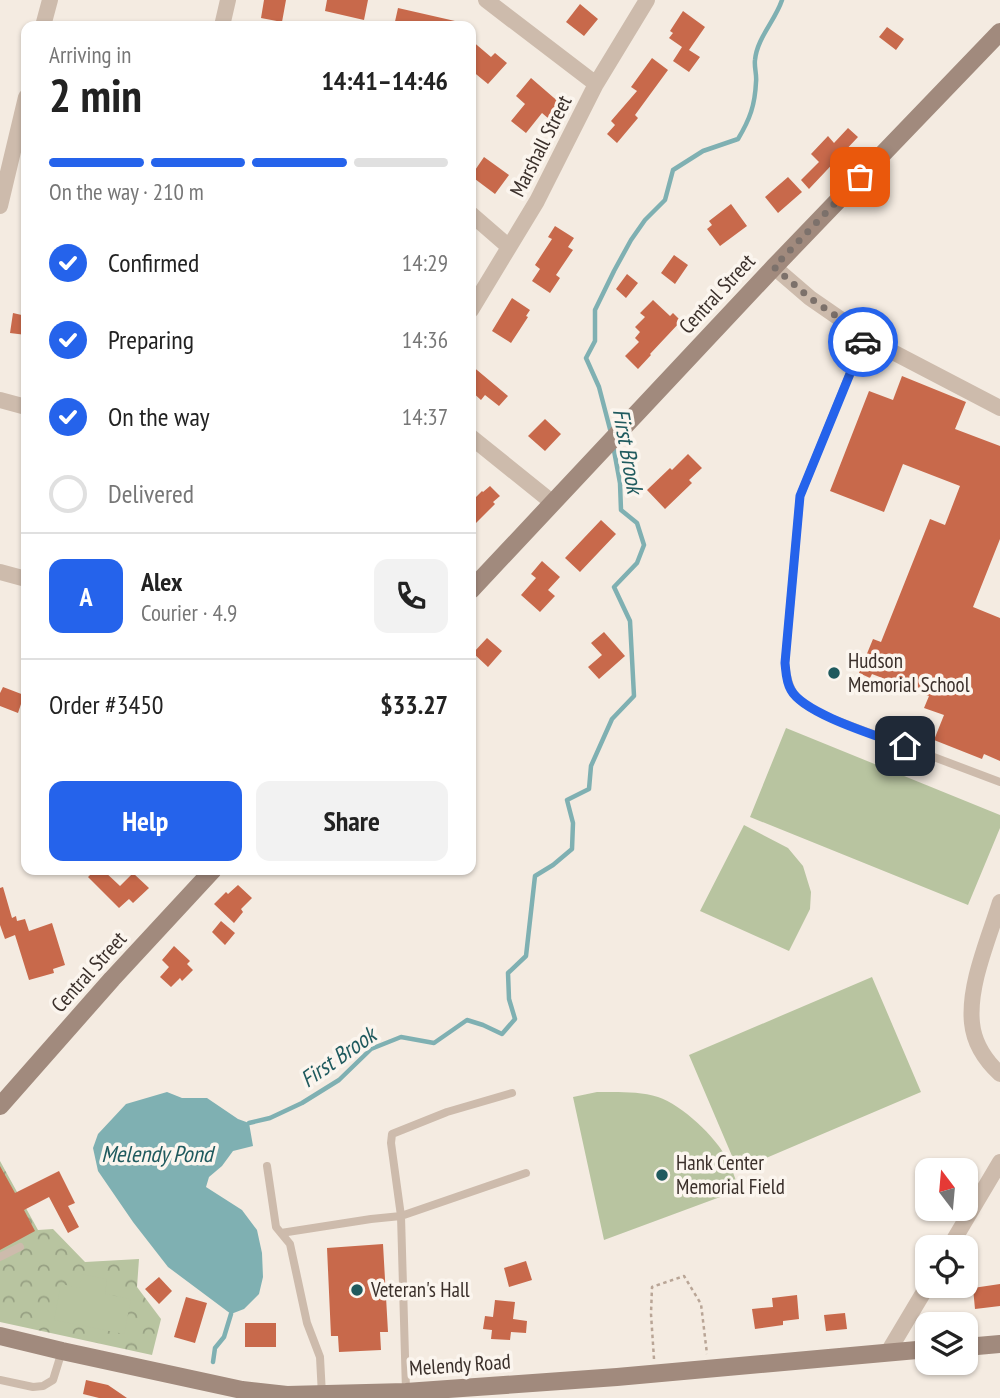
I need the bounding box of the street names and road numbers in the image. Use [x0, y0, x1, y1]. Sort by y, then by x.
street label: Marshall Street [504, 90, 578, 201]
street label: Central Street [673, 248, 761, 339]
street label: Central Street [45, 925, 132, 1018]
street label: Melendy Road [408, 1347, 512, 1382]

